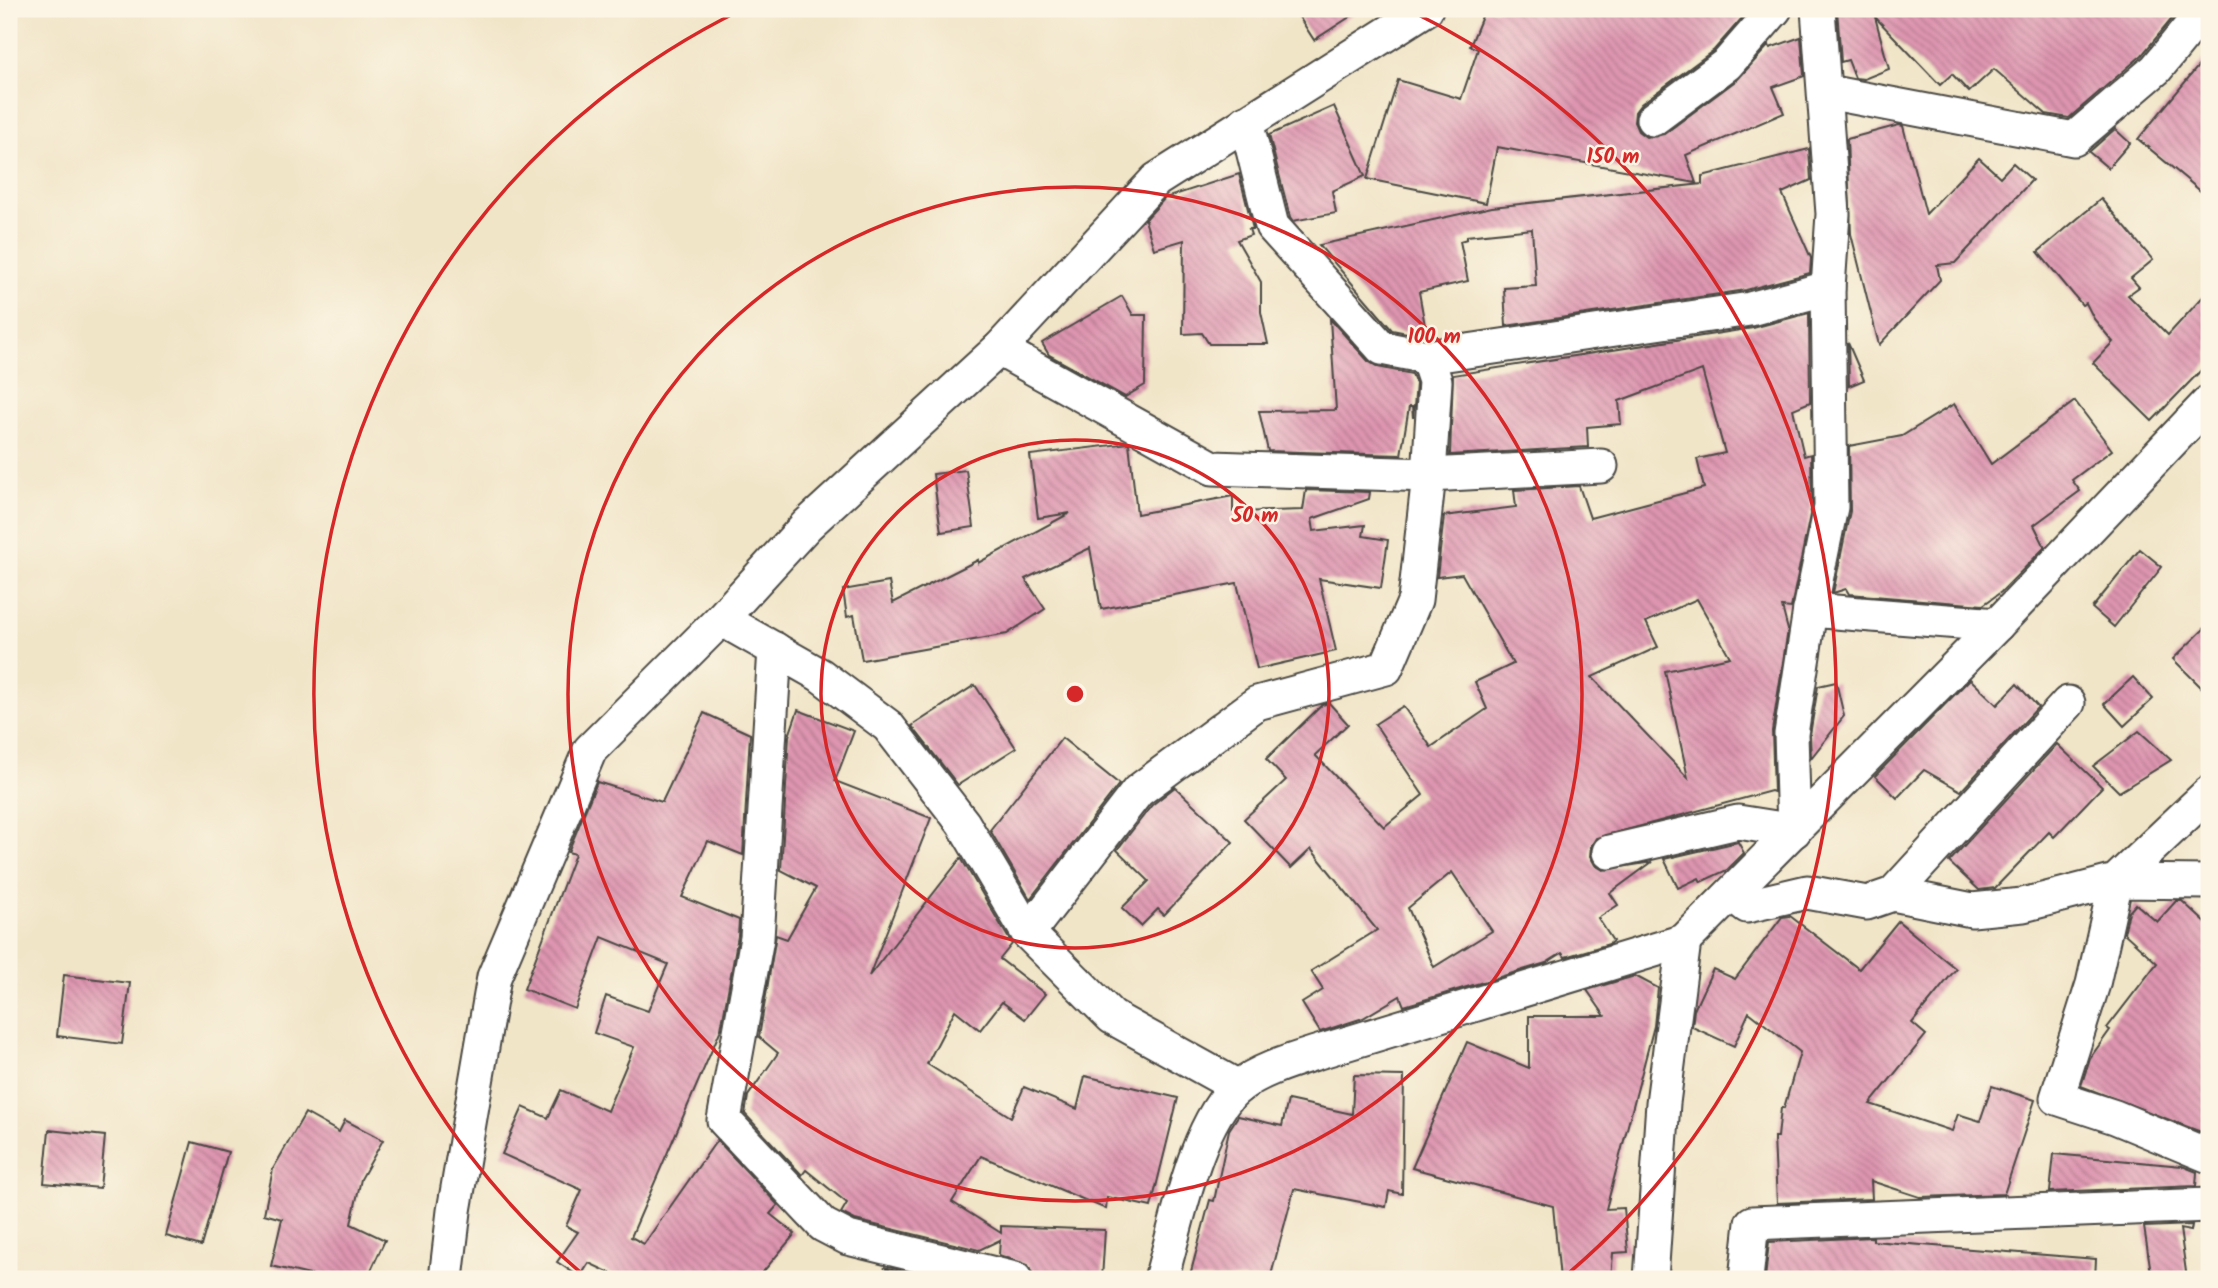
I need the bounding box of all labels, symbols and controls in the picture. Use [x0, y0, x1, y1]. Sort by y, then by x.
text: 150 m [1586, 141, 1640, 174]
text: 100 m [1407, 321, 1461, 354]
text: 50 m [1231, 500, 1278, 533]
centre of rings [1063, 682, 1087, 706]

